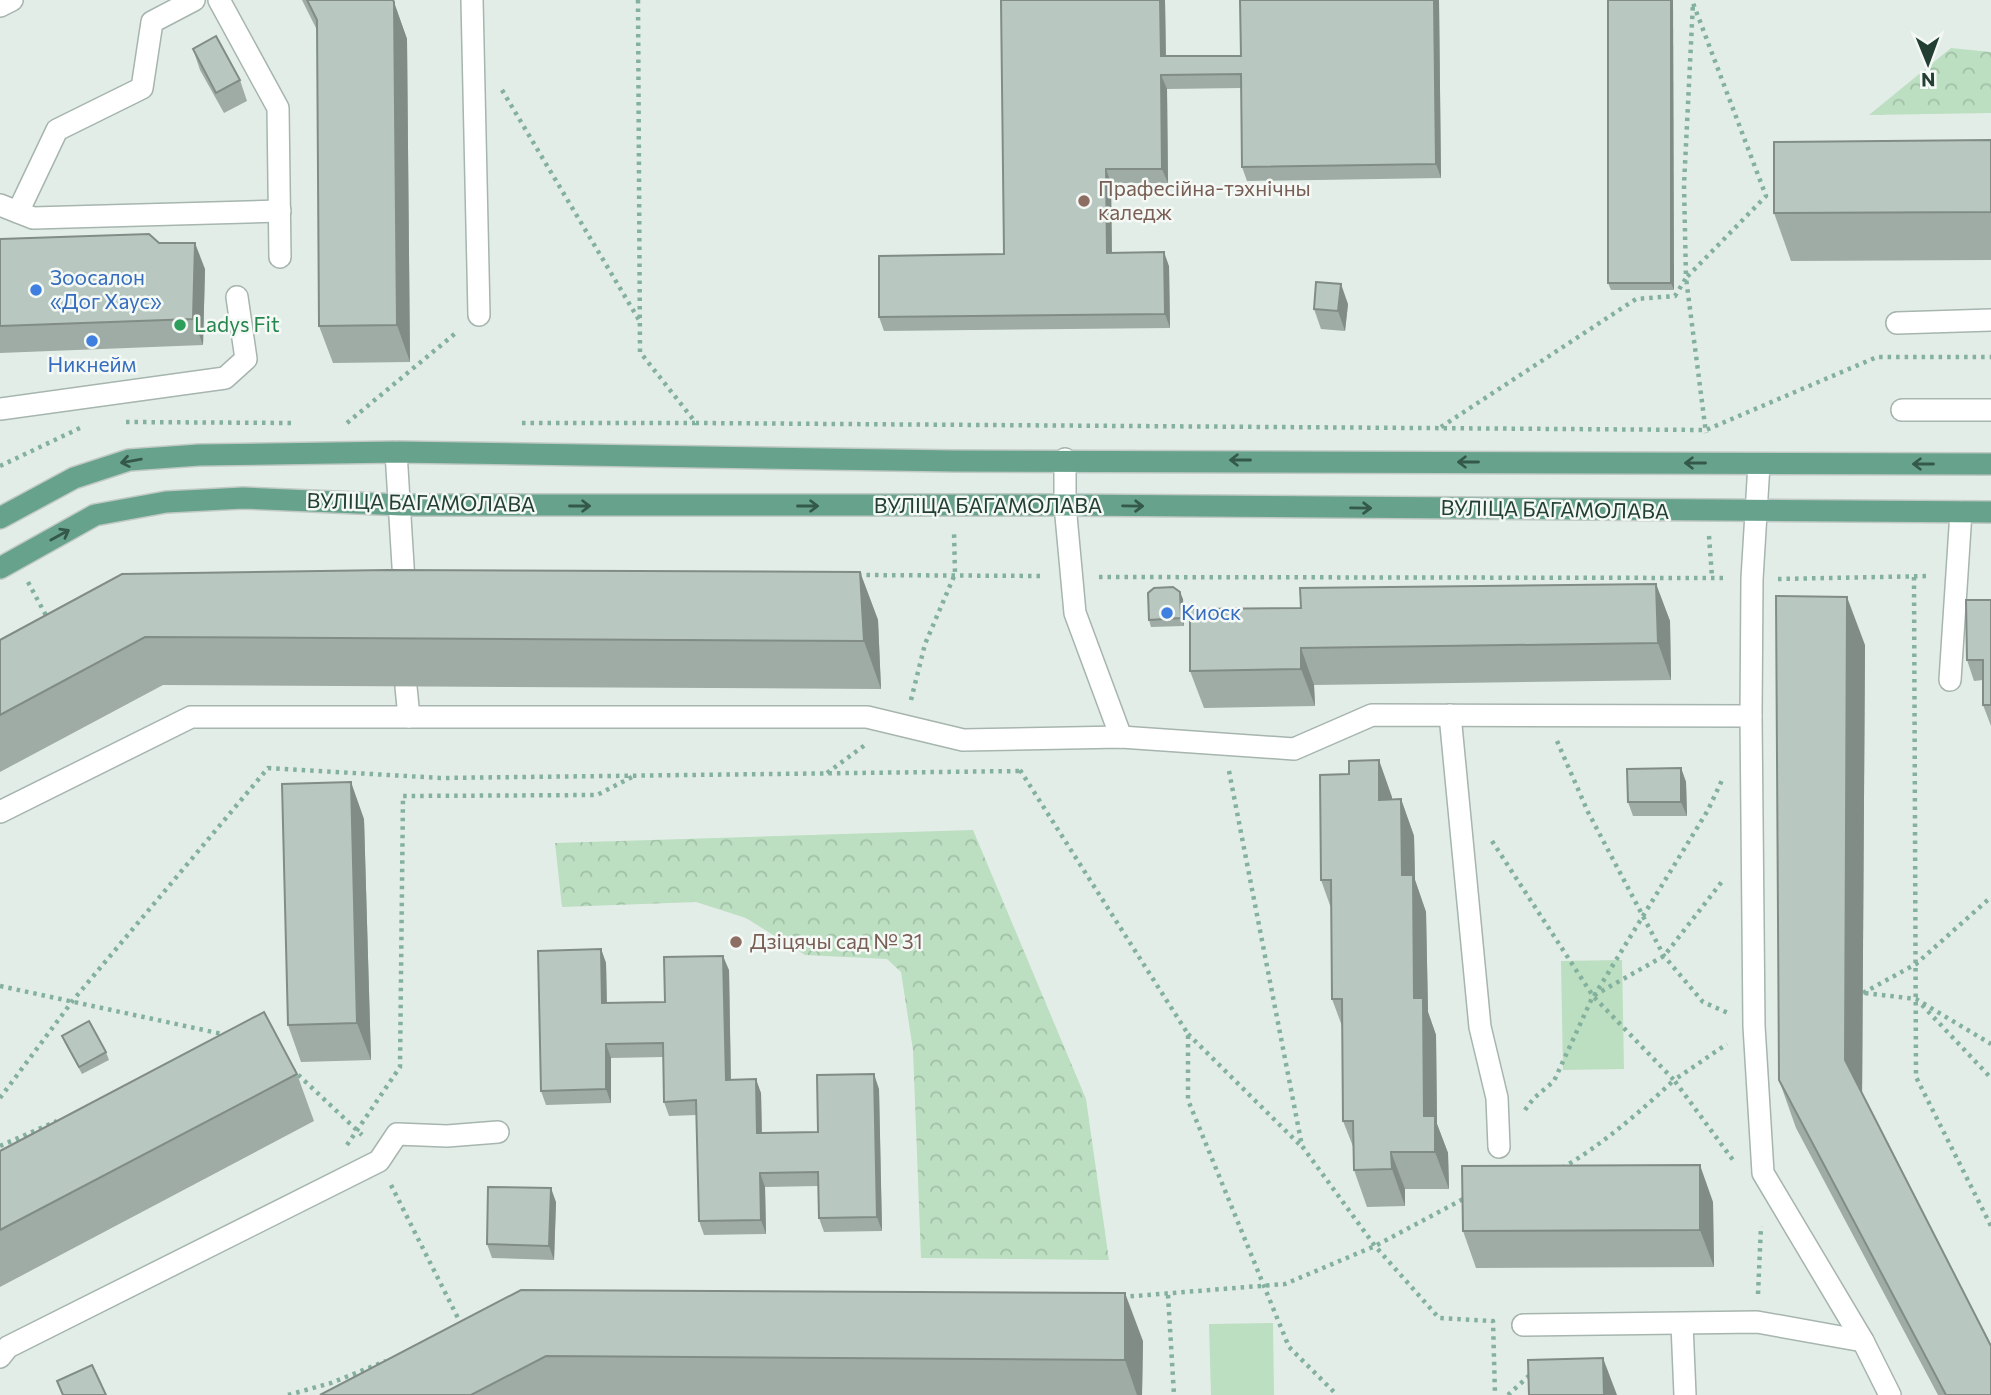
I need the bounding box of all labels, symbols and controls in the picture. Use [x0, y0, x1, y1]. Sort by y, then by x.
north arrow [1893, 28, 1963, 98]
text: N [1921, 69, 1936, 92]
place label: Прафесійна-тэхнічны каледж [1098, 175, 1311, 224]
marker: Прафесійна-тэхнічны каледж [1076, 193, 1092, 209]
place label: Зоосалон «Дог Хаус» [50, 264, 162, 313]
marker: Зоосалон «Дог Хаус» [28, 282, 44, 298]
place label: Ladys Fit [194, 311, 280, 336]
marker: Ladys Fit [172, 317, 188, 333]
marker: Никнейм [84, 333, 100, 349]
place label: Никнейм [47, 351, 137, 376]
one-way arrow [1229, 453, 1252, 467]
one-way arrow [120, 455, 143, 468]
one-way arrow [1457, 455, 1480, 469]
one-way arrow [1684, 456, 1707, 470]
one-way arrow [1912, 457, 1935, 471]
street label: ВУЛІЦА БАГАМОЛАВА [306, 487, 536, 516]
street label: ВУЛІЦА БАГАМОЛАВА [874, 492, 1102, 517]
street label: ВУЛІЦА БАГАМОЛАВА [1440, 494, 1670, 523]
one-way arrow [568, 499, 591, 513]
one-way arrow [796, 499, 819, 513]
one-way arrow [1121, 499, 1144, 513]
one-way arrow [1349, 501, 1372, 515]
one-way arrow [49, 528, 69, 542]
place label: Киоск [1181, 599, 1241, 624]
marker: Киоск [1159, 605, 1175, 621]
place label: Дзіцячы сад № 31 [750, 928, 923, 953]
marker: Дзіцячы сад № 31 [728, 934, 744, 950]

